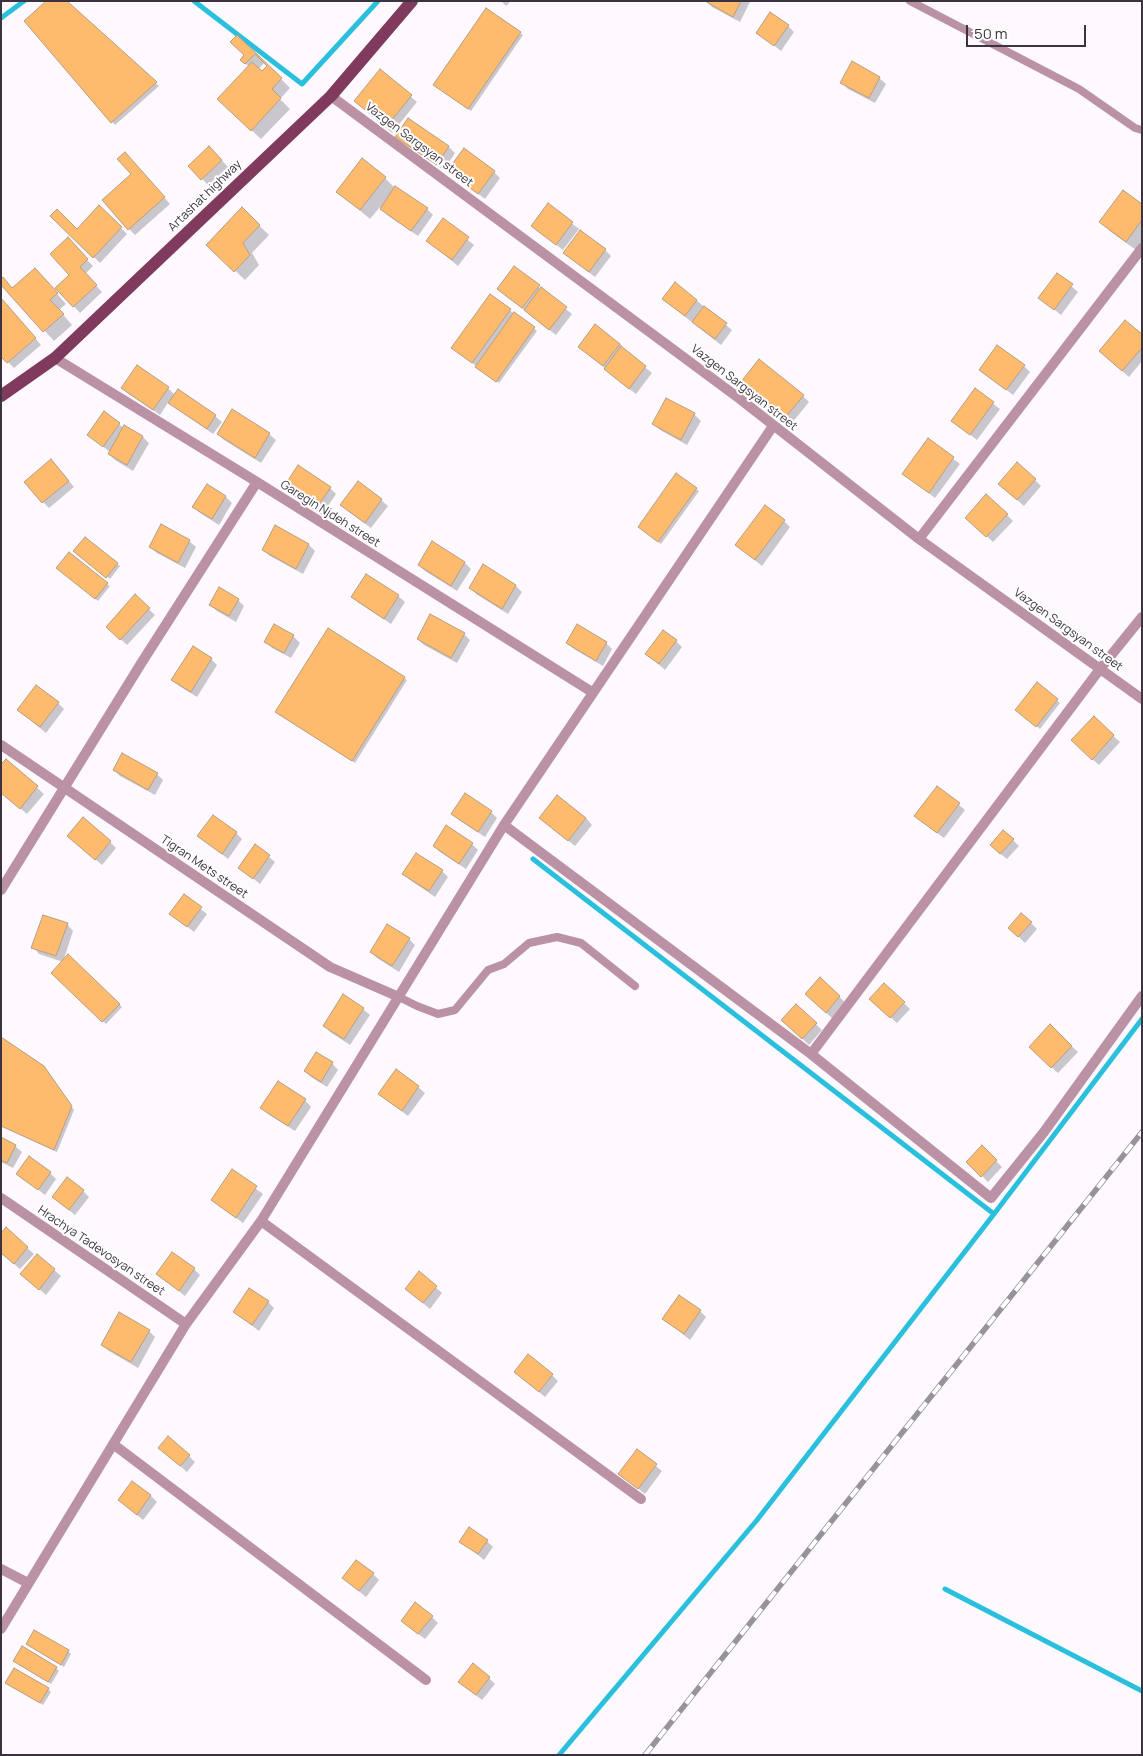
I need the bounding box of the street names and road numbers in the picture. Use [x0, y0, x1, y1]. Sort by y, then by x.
street label: Vazgen Sargsyan street [362, 100, 476, 190]
street label: Artashat highway [165, 157, 245, 235]
street label: Vazgen Sargsyan street [688, 342, 800, 434]
street label: Garegin Njdeh street [278, 477, 382, 551]
street label: Vazgen Sargsyan street [1011, 586, 1125, 674]
street label: Tigran Mets street [158, 832, 250, 902]
street label: Hrachya Tadevosyan street [35, 1203, 167, 1299]

